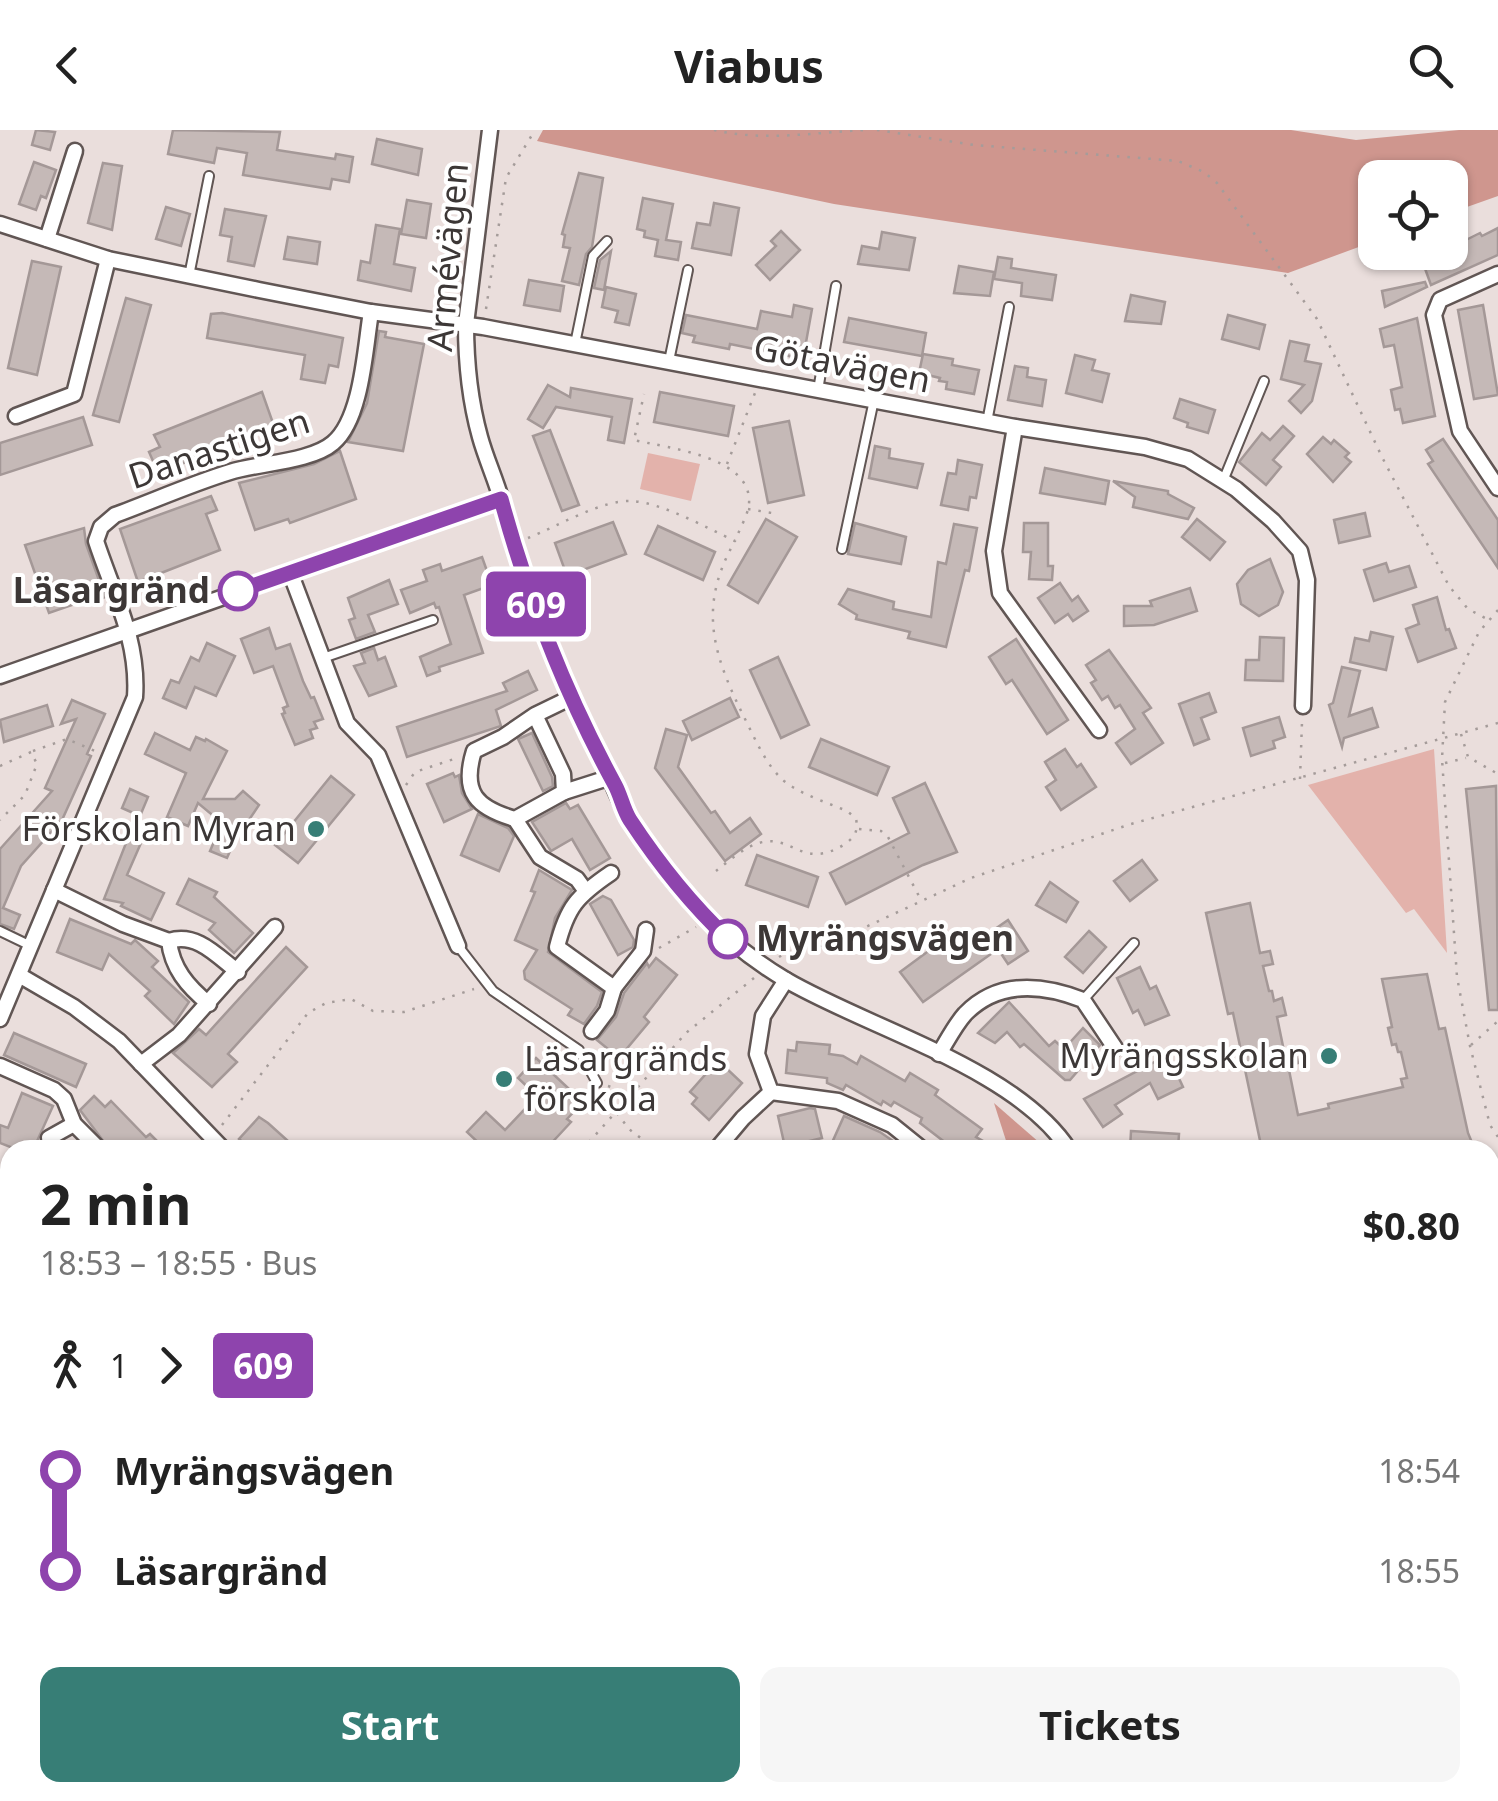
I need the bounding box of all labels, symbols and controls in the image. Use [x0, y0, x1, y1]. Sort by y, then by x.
text: Viabus [674, 35, 824, 96]
icon: back [40, 38, 95, 93]
icon: search [1403, 38, 1458, 93]
map controls [1358, 160, 1468, 270]
button: locate [1358, 160, 1468, 270]
street label: Armévägen [415, 161, 478, 353]
street label: Götavägen [750, 322, 935, 403]
street label: Danastigen [122, 396, 315, 499]
place label: Läsargränd [13, 566, 210, 613]
marker: Läsargränd [219, 572, 257, 610]
line badge: 609 [478, 572, 594, 636]
text: 609 [506, 581, 566, 628]
place label: Förskolan Myran [22, 804, 296, 851]
marker: Förskolan Myran [305, 818, 327, 840]
place label: Myrängsvägen [756, 914, 1014, 961]
marker: Myrängsvägen [709, 920, 747, 958]
place label: Myrängsskolan [1059, 1031, 1309, 1078]
place label: Läsargränds förskola [524, 1034, 727, 1121]
marker: Myrängsskolan [1318, 1045, 1340, 1067]
marker: Läsargränds förskola [493, 1068, 515, 1090]
text: 2 min [40, 1166, 192, 1241]
text: $0.80 [1362, 1199, 1460, 1251]
text: 18:53 – 18:55 · Bus [40, 1241, 317, 1284]
icon: walk [40, 1338, 95, 1393]
icon: forward [143, 1338, 198, 1393]
text: 609 [233, 1342, 293, 1389]
text: 1 [110, 1344, 128, 1387]
text: Myrängsvägen [114, 1444, 394, 1496]
text: 18:54 [1378, 1449, 1460, 1492]
text: Läsargränd [114, 1544, 328, 1596]
text: 18:55 [1378, 1549, 1460, 1592]
button: Start [40, 1667, 740, 1782]
button: Tickets [760, 1667, 1460, 1782]

